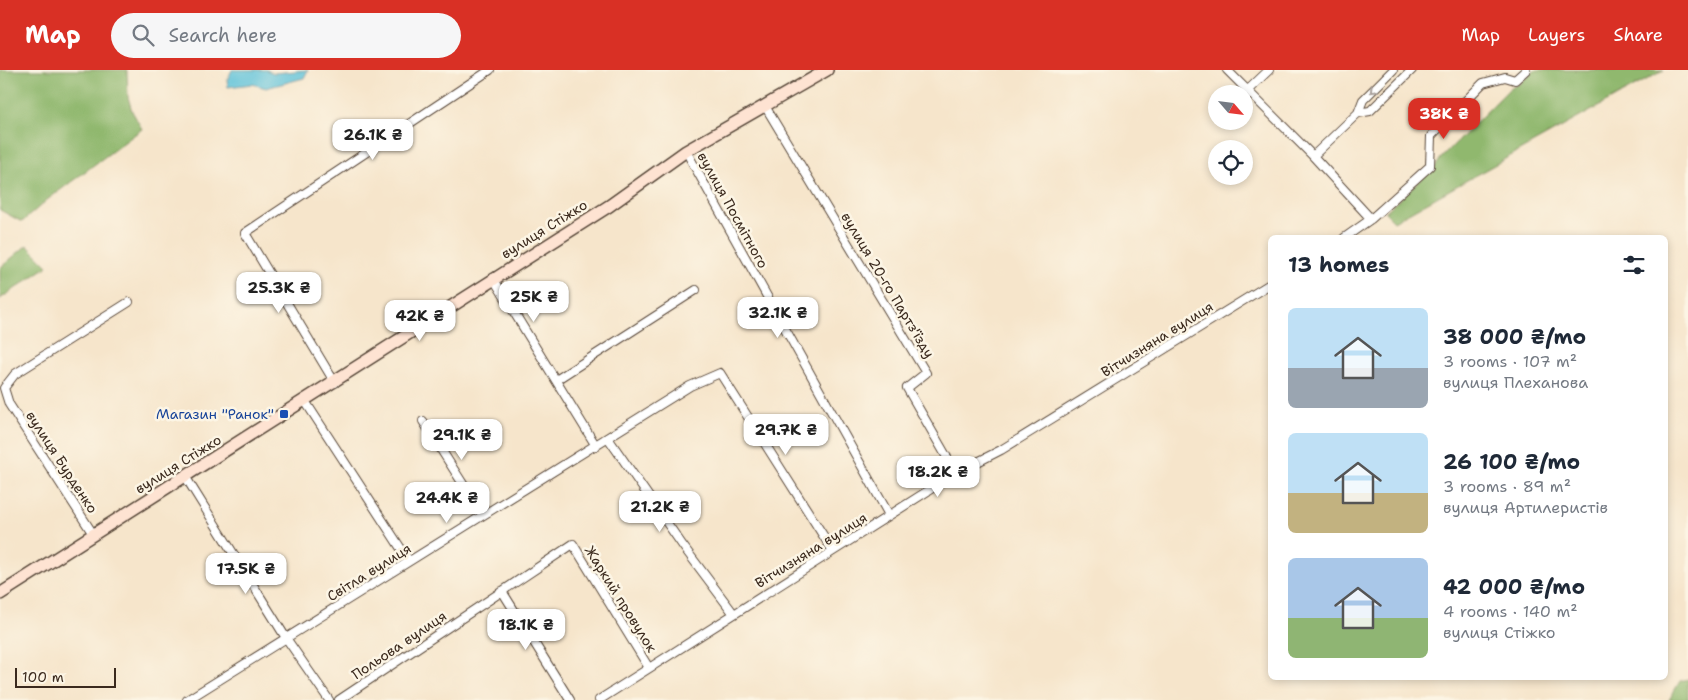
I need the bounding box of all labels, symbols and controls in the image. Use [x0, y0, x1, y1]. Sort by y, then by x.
search box [111, 13, 461, 58]
text: Map [25, 19, 81, 51]
icon: search [129, 21, 157, 49]
text: Search here [169, 23, 277, 48]
text: Map [1462, 23, 1500, 47]
text: Layers [1528, 23, 1585, 47]
text: Share [1613, 23, 1663, 47]
one-way arrow [1370, 84, 1379, 93]
north arrow [1208, 85, 1252, 130]
map controls [1208, 85, 1253, 185]
pin: 38K ₴ [1409, 98, 1479, 140]
text: 38K ₴ [1419, 103, 1469, 124]
pin: 26.1K ₴ [327, 118, 419, 161]
text: 26.1K ₴ [343, 124, 403, 145]
button: locate [1208, 140, 1253, 185]
street label: вулиця Посмітного [694, 149, 772, 271]
street label: вулиця Стіжко [498, 195, 590, 263]
street label: вулиця 20-го Партз'їзду [837, 209, 939, 361]
text: 13 homes [1288, 251, 1389, 279]
icon: filters [1620, 251, 1648, 279]
pin: 25.3K ₴ [233, 272, 325, 314]
text: 25.3K ₴ [247, 277, 311, 298]
pin: 25K ₴ [499, 280, 569, 323]
text: 25K ₴ [510, 286, 558, 307]
pin: 32.1K ₴ [732, 296, 824, 339]
street label: Вітчизняна вулиця [1098, 297, 1216, 381]
pin: 42K ₴ [385, 300, 455, 342]
text: 32.1K ₴ [748, 302, 808, 323]
text: 42K ₴ [396, 305, 444, 326]
text: 38 000 ₴/mo [1443, 323, 1586, 351]
icon: home [1328, 328, 1388, 388]
text: 3 rooms · 107 m² [1443, 351, 1577, 372]
text: вулиця Плеханова [1443, 372, 1588, 393]
place label: Магазин "Ранок" [156, 405, 274, 423]
street label: вулиця Бурденко [22, 407, 102, 517]
marker: Магазин "Ранок" [278, 408, 290, 420]
pin: 29.7K ₴ [740, 414, 832, 456]
pin: 29.1K ₴ [416, 418, 508, 461]
text: 29.7K ₴ [755, 419, 817, 440]
text: 29.1K ₴ [432, 424, 492, 445]
street label: вулиця Стіжко [132, 430, 224, 498]
text: 26 100 ₴/mo [1443, 448, 1580, 476]
icon: home [1328, 453, 1388, 513]
pin: 18.2K ₴ [892, 456, 984, 498]
text: 18.2K ₴ [908, 461, 968, 482]
text: 3 rooms · 89 m² [1443, 476, 1571, 497]
pin: 24.4K ₴ [401, 482, 493, 524]
text: 24.4K ₴ [415, 487, 479, 508]
pin: 21.2K ₴ [614, 490, 706, 533]
text: 21.2K ₴ [630, 496, 690, 517]
text: вулиця Артилеристів [1443, 497, 1608, 518]
street label: Вітчизняна вулиця [752, 508, 870, 592]
street label: Світла вулиця [324, 539, 414, 605]
street label: Жаркий провулок [581, 542, 661, 656]
pin: 17.5K ₴ [200, 552, 292, 595]
text: 17.5K ₴ [217, 558, 275, 579]
text: 42 000 ₴/mo [1443, 573, 1585, 601]
icon: home [1328, 578, 1388, 638]
text: 4 rooms · 140 m² [1443, 601, 1578, 622]
street label: Польова вулиця [348, 607, 450, 683]
pin: 18.1K ₴ [480, 608, 572, 651]
text: 18.1K ₴ [498, 614, 554, 635]
text: вулиця Стіжко [1443, 622, 1555, 643]
scale bar [15, 665, 116, 688]
text: 100 m [22, 668, 64, 686]

